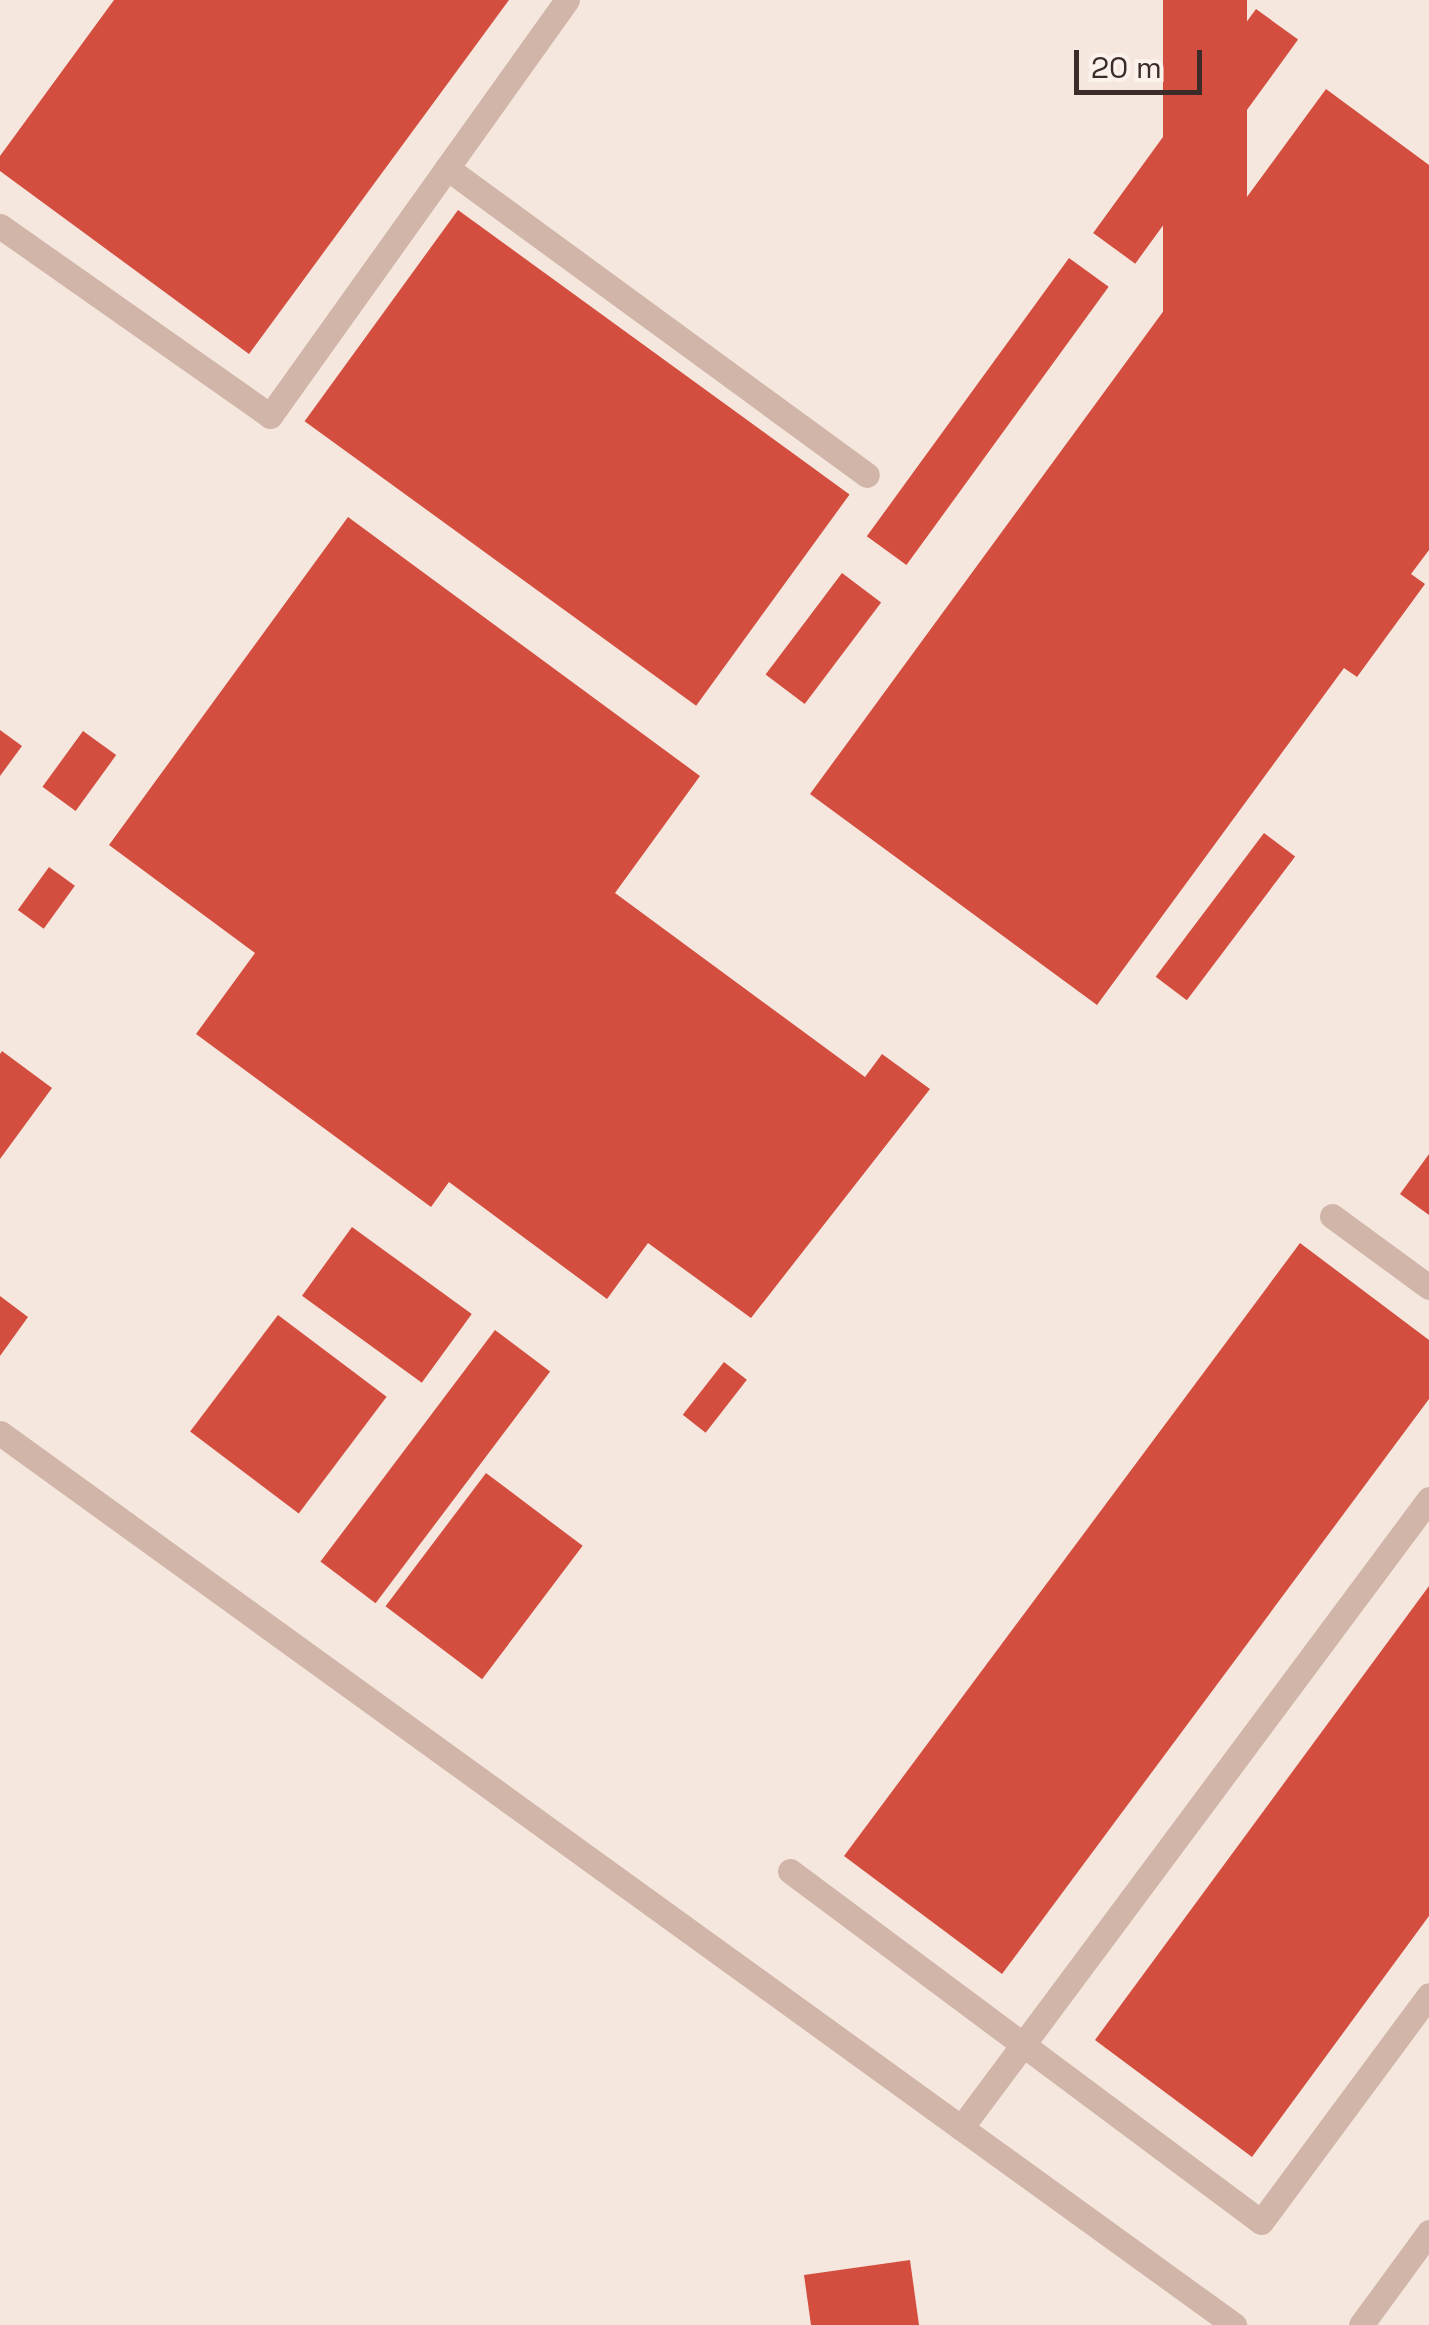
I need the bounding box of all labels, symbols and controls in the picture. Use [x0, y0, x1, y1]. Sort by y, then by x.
scale bar [1079, 30, 1206, 92]
text: 20 m [1091, 48, 1162, 87]

